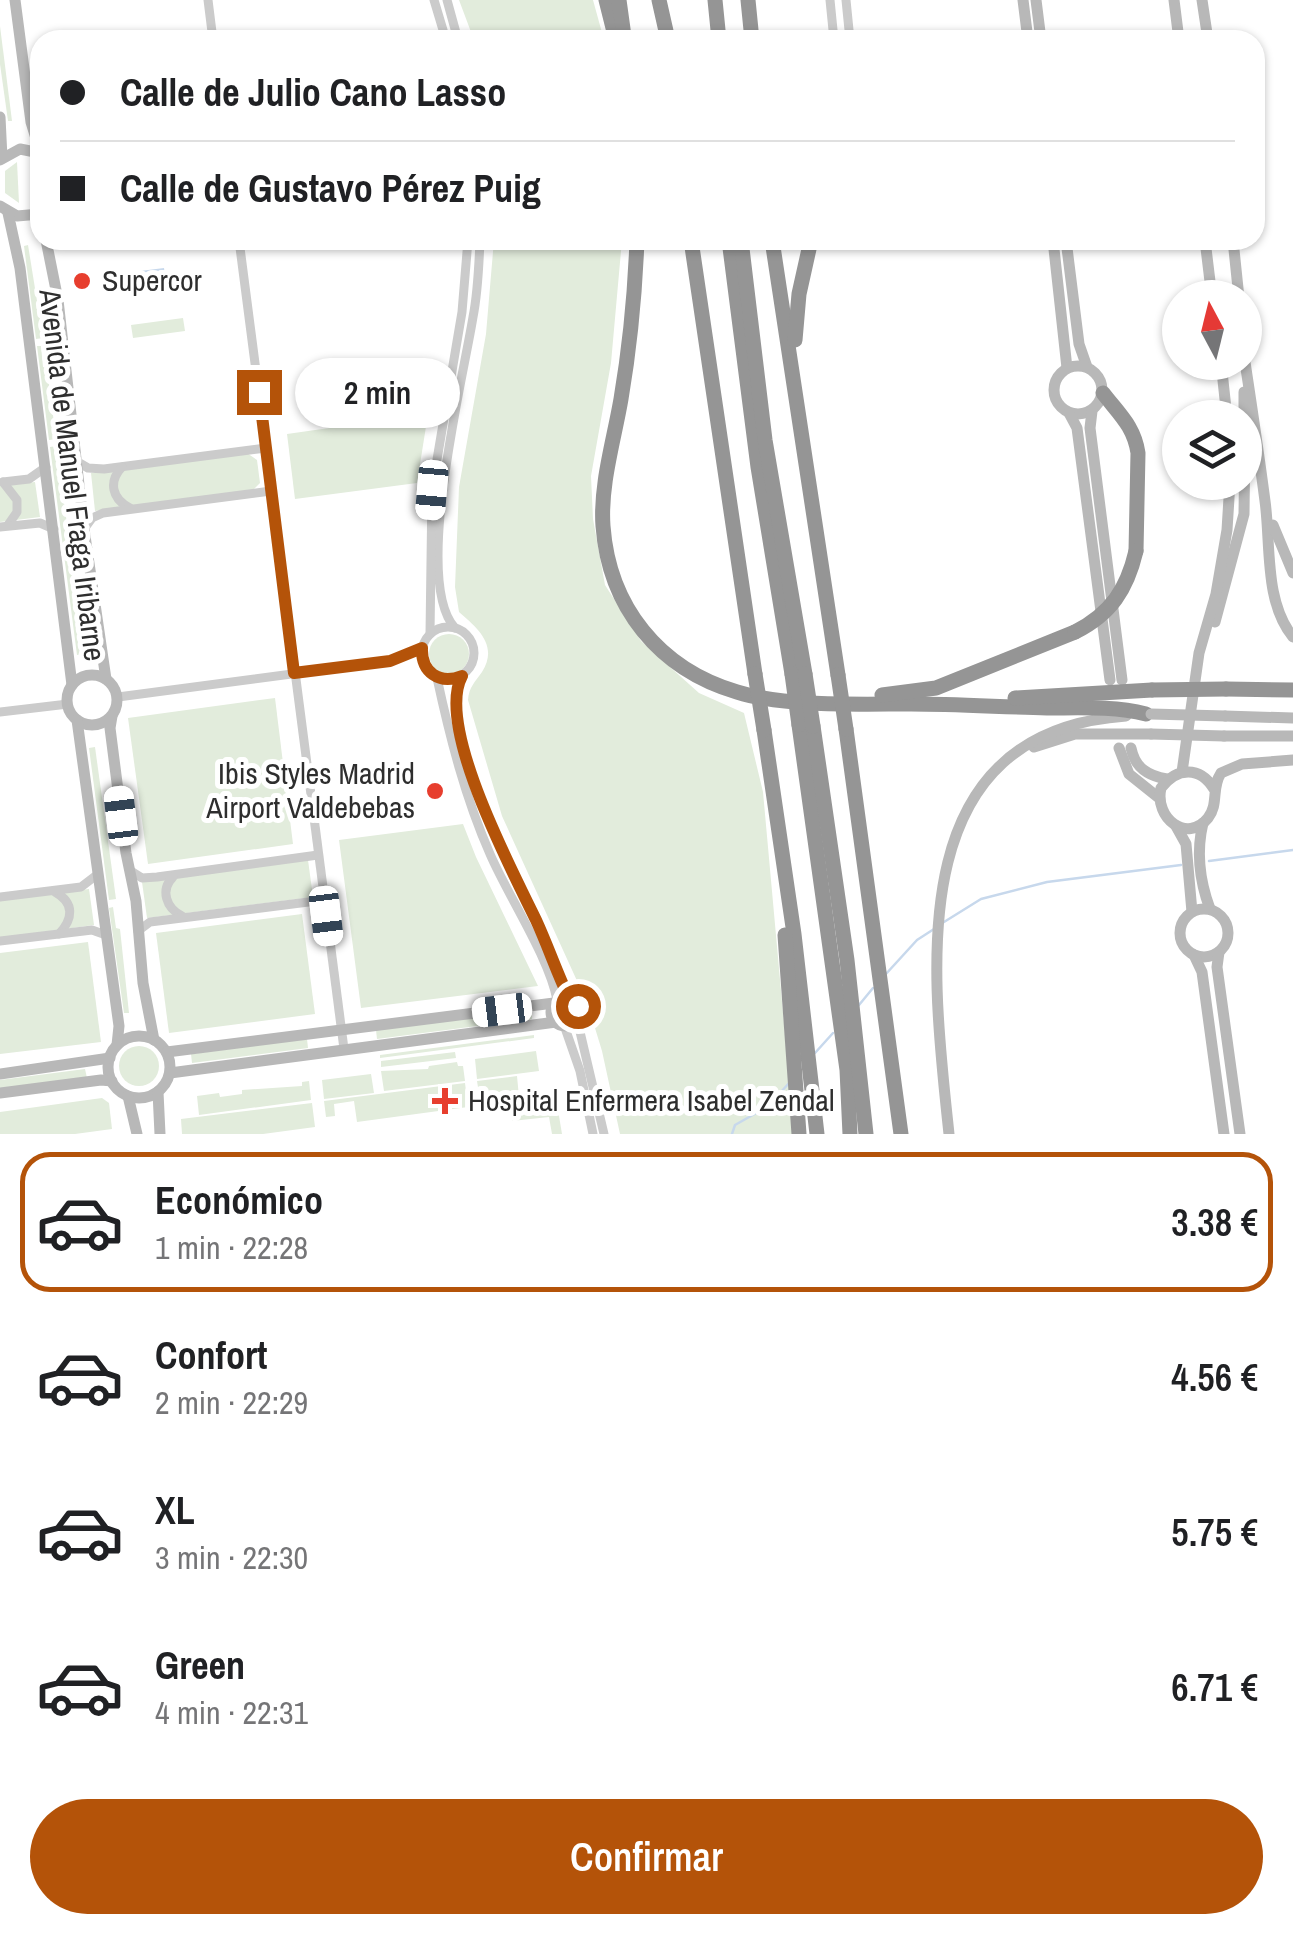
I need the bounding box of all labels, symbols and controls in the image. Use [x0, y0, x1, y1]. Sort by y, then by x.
text: Calle de Julio Cano Lasso [120, 67, 506, 118]
text: Calle de Gustavo Pérez Puig [120, 163, 541, 214]
place label: Supercor [102, 260, 203, 300]
marker: Supercor [71, 270, 93, 292]
north arrow [1162, 280, 1262, 380]
map controls [1162, 280, 1262, 500]
street label: Avenida de Manuel Fraga Iribarne [30, 286, 116, 663]
callout: 2 min [294, 357, 459, 427]
route end [237, 370, 282, 415]
text: 2 min [344, 371, 411, 414]
button: layers [1162, 400, 1262, 500]
car [414, 459, 450, 521]
place label: Ibis Styles Madrid Airport Valdebebas [205, 753, 415, 827]
marker: Ibis Styles Madrid Airport Valdebebas [424, 780, 446, 802]
car [102, 784, 140, 848]
car [307, 884, 345, 948]
route start [556, 984, 601, 1029]
car [470, 991, 534, 1029]
place label: Hospital Enfermera Isabel Zendal [468, 1080, 834, 1120]
marker: Hospital Enfermera Isabel Zendal [432, 1088, 458, 1114]
text: Económico [155, 1175, 323, 1226]
icon: car [35, 1177, 125, 1267]
text: 3.38 € [1171, 1197, 1258, 1248]
text: 1 min · 22:28 [155, 1226, 308, 1269]
text: Confort [155, 1330, 267, 1381]
icon: car [35, 1332, 125, 1422]
text: 4.56 € [1171, 1352, 1258, 1403]
text: 2 min · 22:29 [155, 1381, 308, 1424]
text: XL [155, 1485, 195, 1536]
icon: car [35, 1487, 125, 1577]
text: 5.75 € [1171, 1507, 1258, 1558]
text: 3 min · 22:30 [155, 1536, 308, 1579]
text: Green [155, 1640, 245, 1691]
icon: car [35, 1642, 125, 1732]
text: 6.71 € [1171, 1662, 1258, 1713]
text: 4 min · 22:31 [155, 1691, 308, 1734]
button: Confirmar [30, 1799, 1263, 1914]

